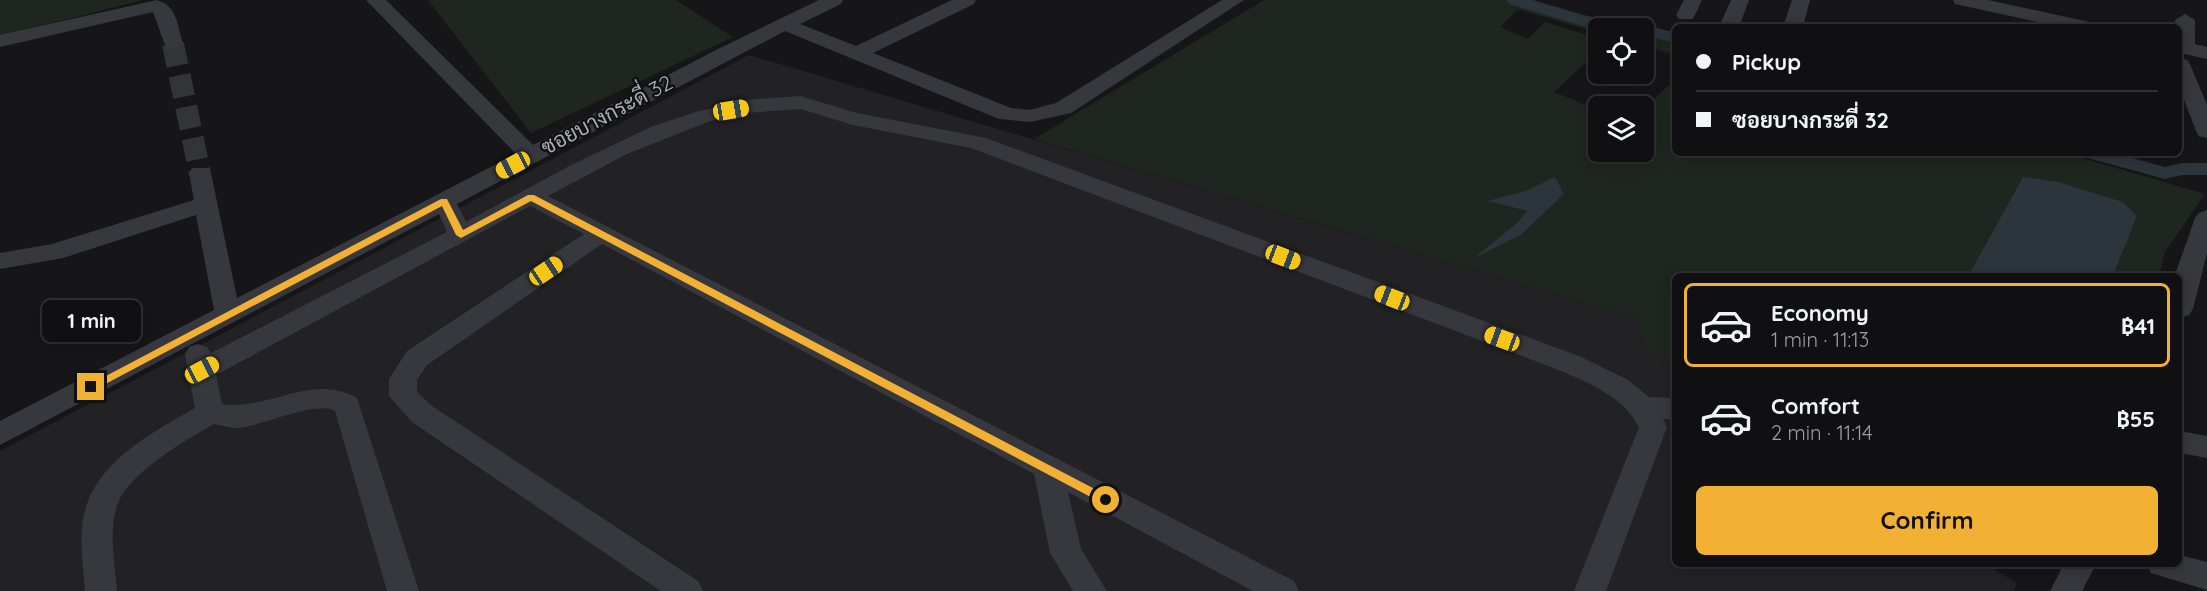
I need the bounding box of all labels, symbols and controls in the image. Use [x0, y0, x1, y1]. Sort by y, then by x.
map controls [1588, 18, 1654, 162]
button: locate [1588, 18, 1654, 84]
text: Pickup [1732, 48, 1801, 76]
street label: ซอยบางกระดี่ 32 [534, 63, 677, 160]
button: layers [1588, 96, 1654, 162]
car [712, 98, 750, 122]
text: ซอยบางกระดี่ 32 [1732, 106, 1889, 134]
car [493, 149, 533, 181]
car [1263, 242, 1303, 272]
car [526, 253, 566, 289]
car [1372, 283, 1412, 313]
icon: car [1699, 298, 1753, 352]
text: Economy [1771, 299, 1869, 327]
callout: 1 min [42, 300, 140, 342]
text: 1 min [67, 308, 116, 333]
text: ฿41 [2121, 312, 2155, 340]
car [1482, 324, 1522, 354]
text: 1 min · 11:13 [1771, 327, 1869, 352]
car [182, 354, 222, 386]
route end [77, 373, 104, 400]
icon: car [1699, 391, 1753, 445]
text: Comfort [1771, 392, 1860, 420]
text: ฿55 [2116, 405, 2155, 433]
text: 2 min · 11:14 [1771, 420, 1873, 445]
route start [1092, 486, 1119, 513]
button: Confirm [1696, 486, 2158, 555]

